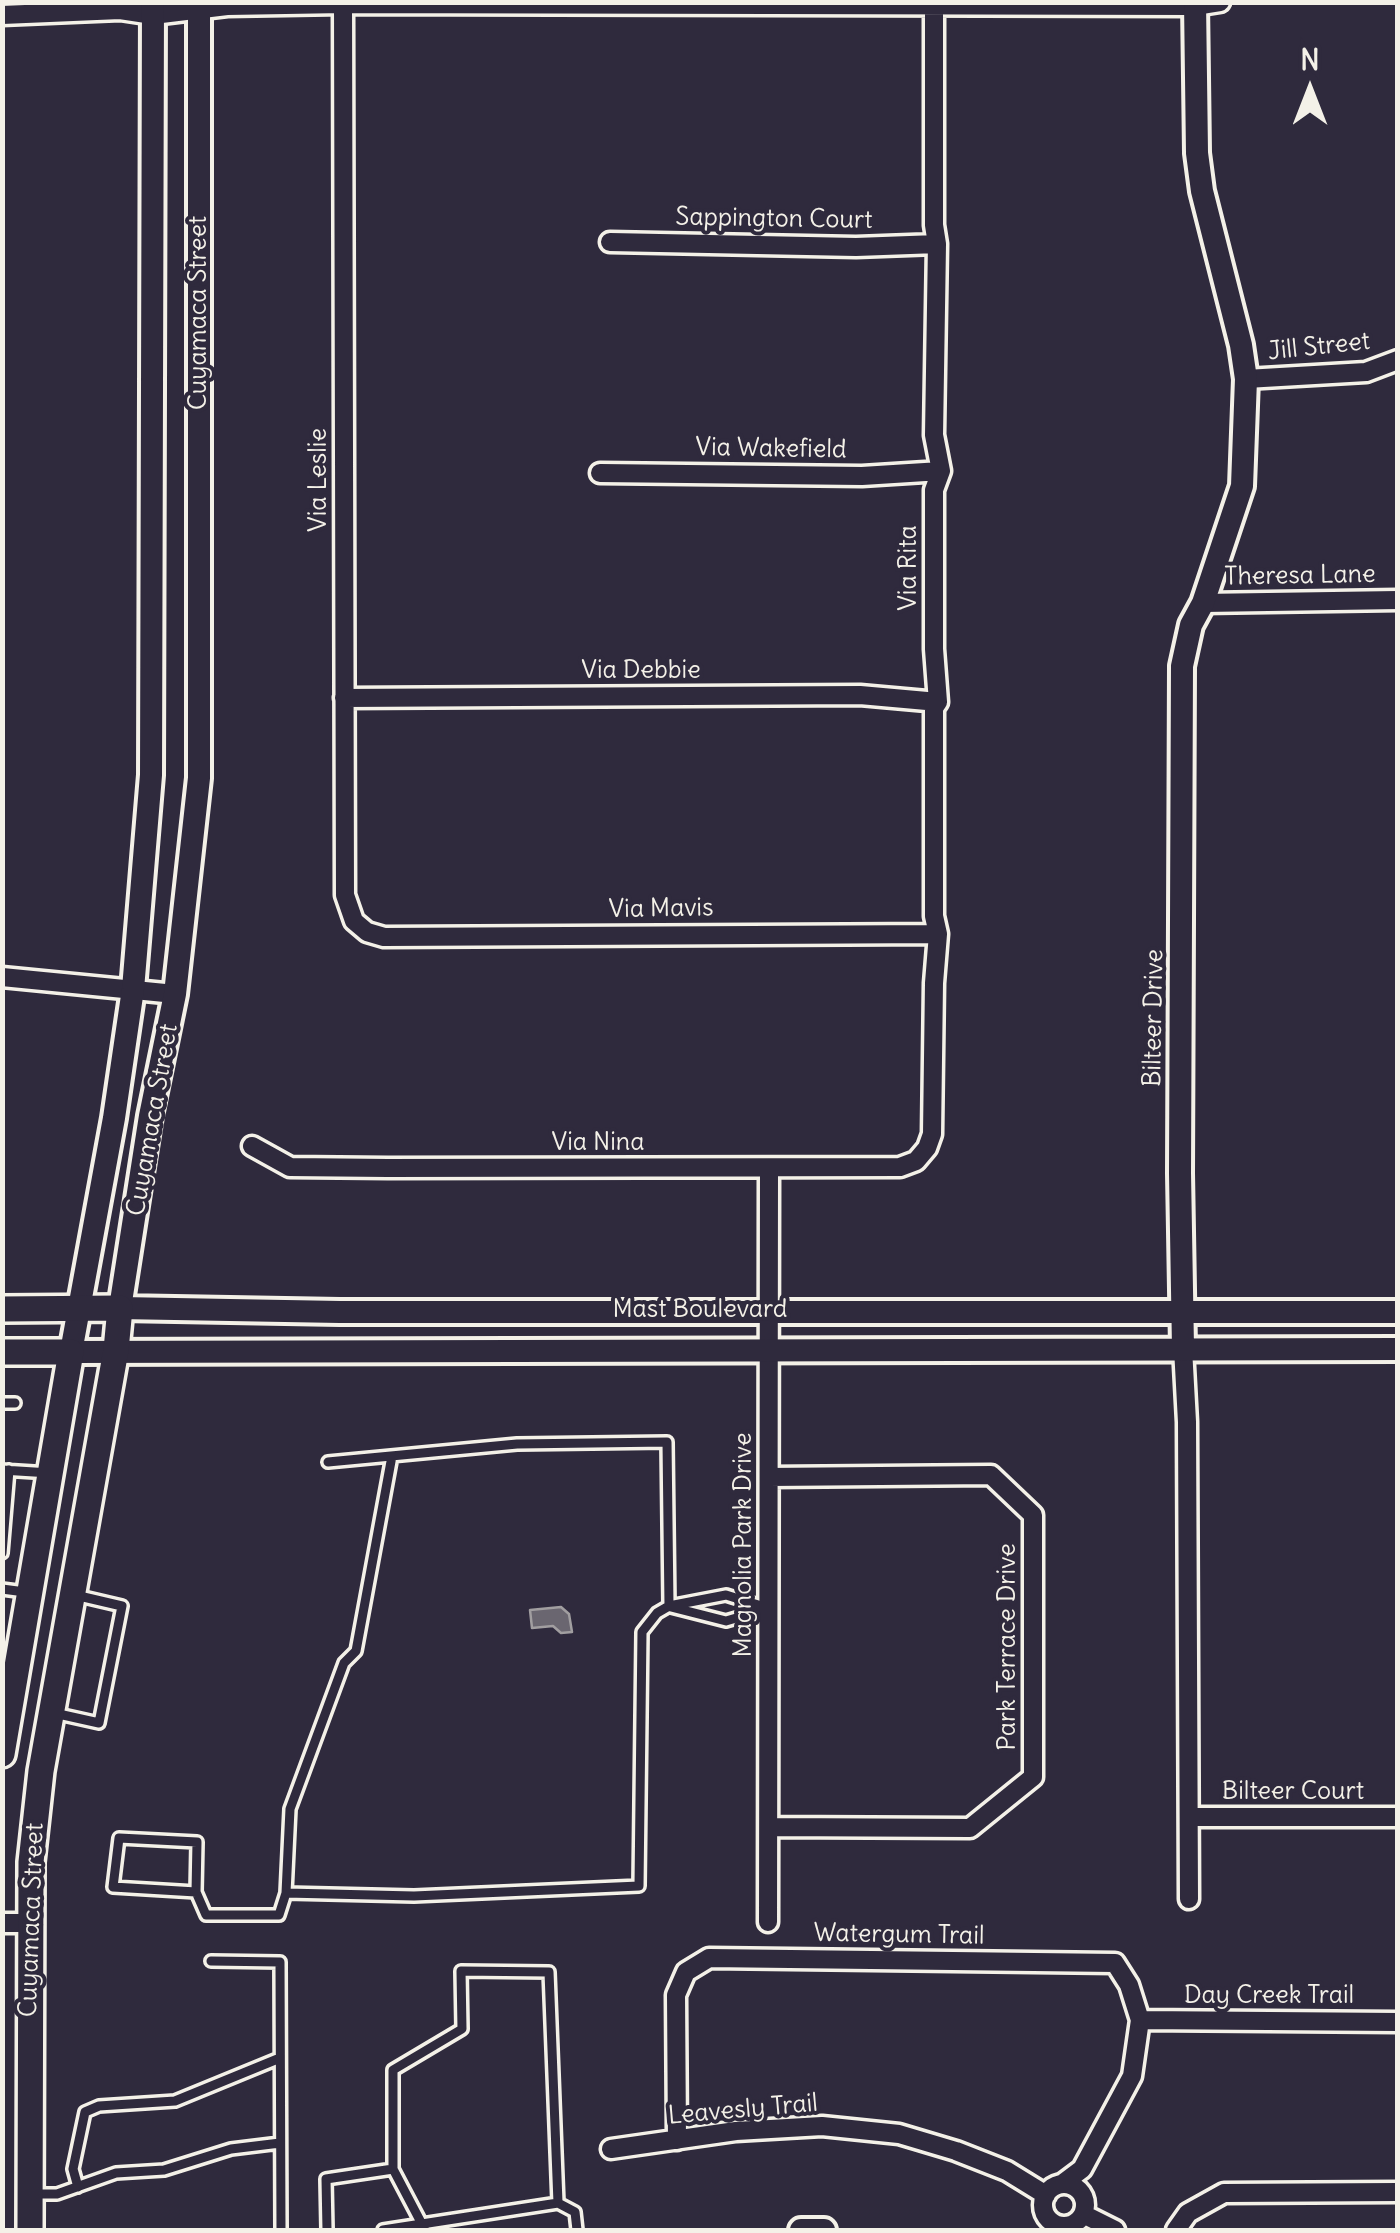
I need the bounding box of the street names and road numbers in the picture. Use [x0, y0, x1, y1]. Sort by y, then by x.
street label: Sappington Court [675, 202, 873, 236]
street label: Cuyamaca Street [184, 216, 214, 410]
street label: Jill Street [1267, 327, 1371, 367]
street label: Via Leslie [304, 428, 334, 532]
street label: Via Wakefield [695, 433, 847, 465]
street label: Via Rita [894, 525, 924, 611]
street label: Theresa Lane [1224, 560, 1376, 592]
street label: Via Debbie [581, 656, 701, 686]
street label: Via Mavis [608, 893, 714, 925]
street label: Bilteer Drive [1138, 949, 1170, 1087]
street label: Cuyamaca Street [121, 1022, 185, 1218]
street label: Via Nina [552, 1128, 644, 1158]
street label: Mast Boulevard [612, 1295, 788, 1325]
street label: Magnolia Park Drive [729, 1433, 759, 1657]
street label: Park Terrace Drive [993, 1543, 1023, 1751]
street label: Bilteer Court [1222, 1777, 1364, 1807]
street label: Cuyamaca Street [14, 1822, 50, 2018]
street label: Watergum Trail [813, 1919, 985, 1951]
street label: Day Creek Trail [1184, 1981, 1354, 2011]
street label: Leavesly Trail [667, 2089, 819, 2131]

